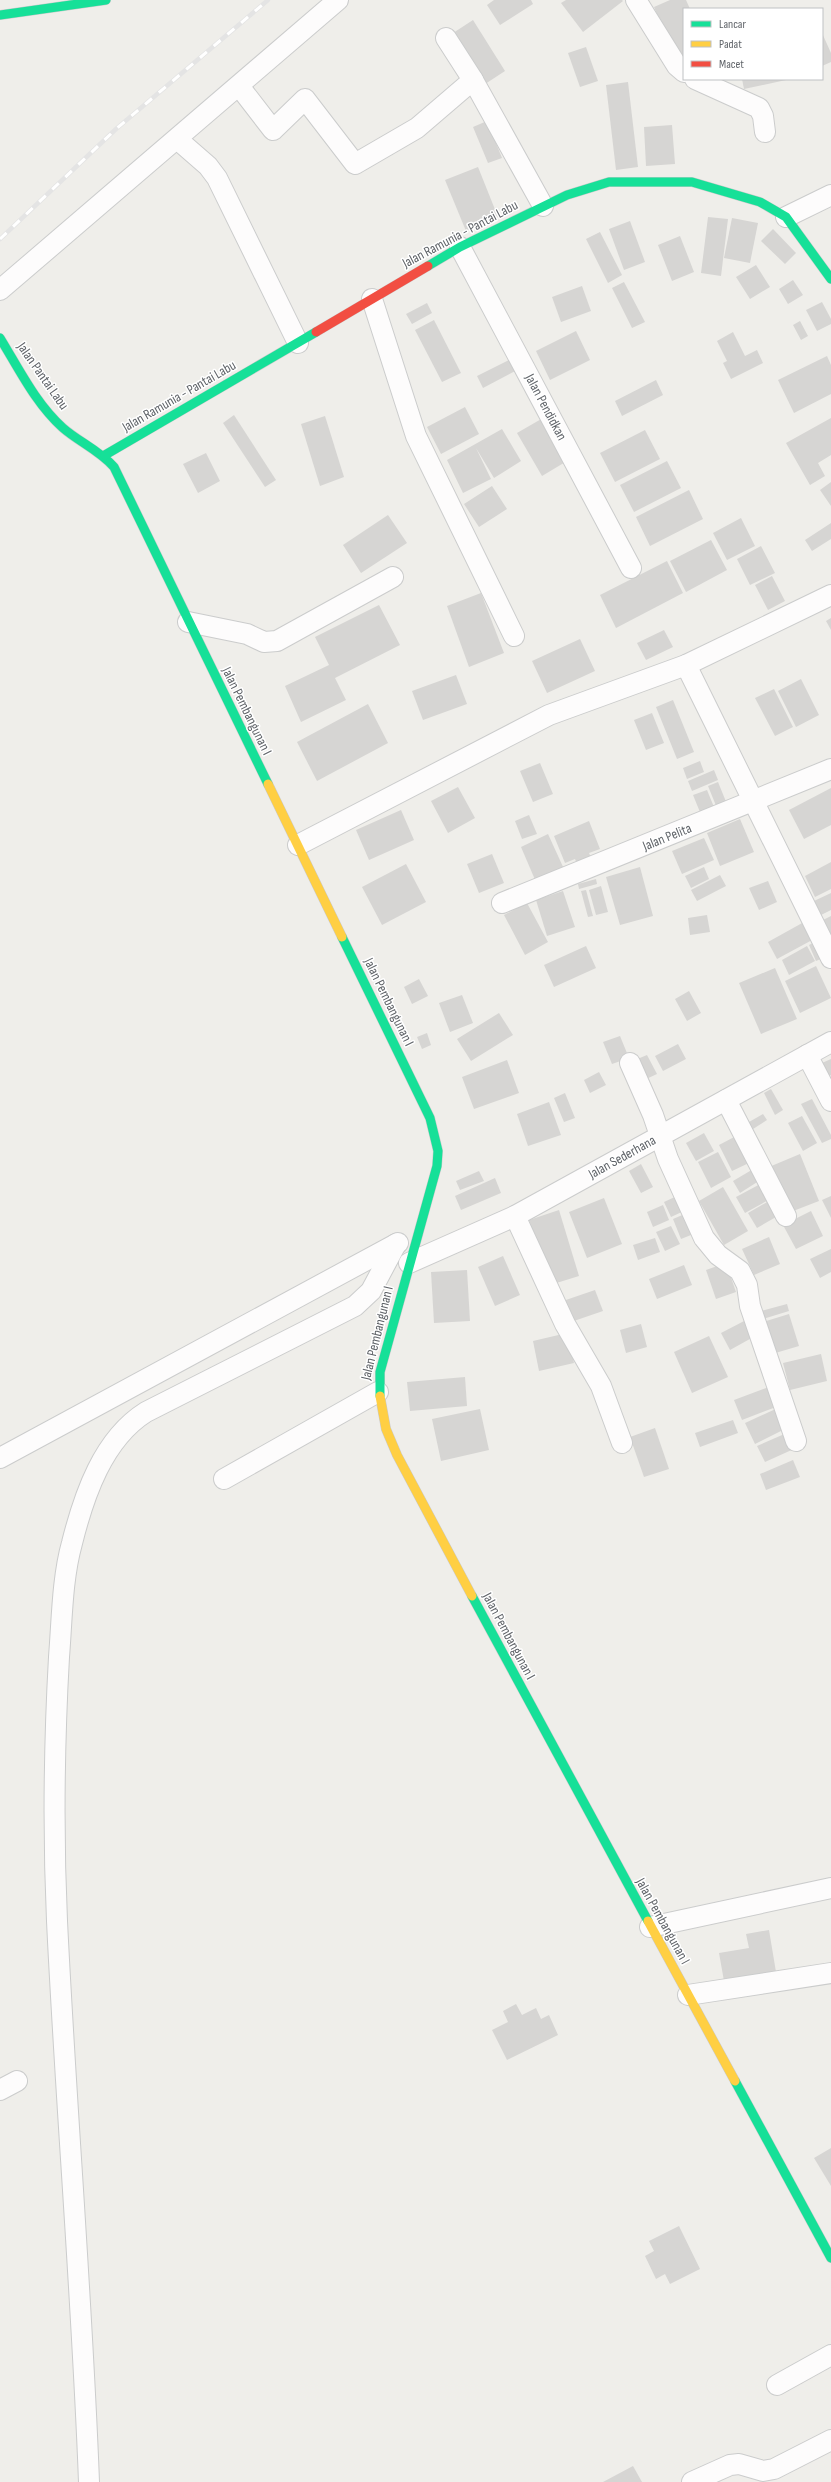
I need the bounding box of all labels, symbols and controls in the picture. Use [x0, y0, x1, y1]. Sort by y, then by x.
legend [683, 8, 823, 80]
text: Lancar [719, 17, 746, 32]
text: Padat [719, 37, 742, 52]
text: Macet [719, 57, 744, 72]
street label: Jalan Ramunia - Pantai Labu [398, 196, 521, 272]
street label: Jalan Pantai Labu [13, 338, 73, 413]
street label: Jalan Ramunia - Pantai Labu [118, 356, 239, 436]
street label: Jalan Pendidkan [521, 370, 571, 443]
street label: Jalan Pembangunan I [218, 663, 276, 758]
street label: Jalan Pelita [639, 820, 694, 855]
street label: Jalan Pembangunan I [360, 954, 418, 1049]
street label: Jalan Sederhana [584, 1132, 659, 1183]
street label: Jalan Pembangunan I [357, 1284, 397, 1383]
street label: Jalan Pembangunan I [478, 1589, 539, 1682]
street label: Jalan Pembangunan I [632, 1874, 694, 1967]

